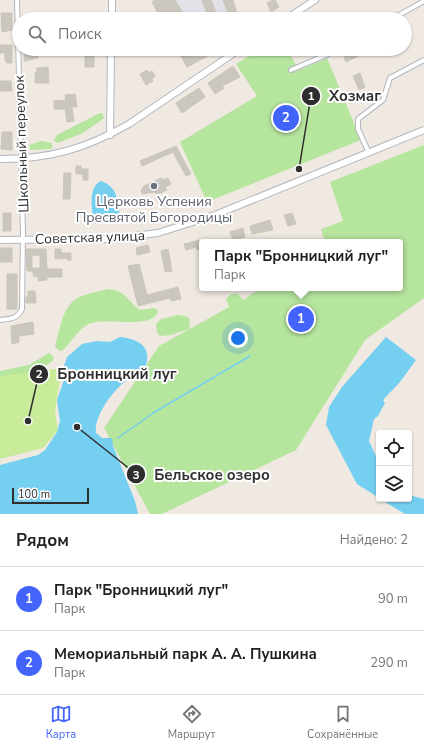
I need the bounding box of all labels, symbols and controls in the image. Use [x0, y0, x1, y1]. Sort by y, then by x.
search box [12, 12, 412, 56]
icon: search [26, 23, 48, 45]
text: Поиск [58, 24, 102, 44]
street label: Школьный переулок [10, 74, 33, 213]
callout: Хозмаг [301, 82, 390, 109]
text: Хозмаг [328, 86, 381, 106]
text: 1 [307, 88, 315, 104]
pin: 2 [273, 103, 299, 133]
marker: Церковь Успения Пресвятой Богородицы [149, 181, 159, 191]
place label: Церковь Успения Пресвятой Богородицы [76, 192, 232, 227]
street label: Советская улица [35, 226, 146, 249]
popup [199, 239, 403, 291]
text: Парк "Бронницкий луг" [214, 246, 388, 266]
text: Парк [214, 266, 245, 284]
pin: 1 [288, 304, 314, 334]
your location [228, 328, 248, 348]
callout: Бронницкий луг [29, 361, 185, 388]
text: Бронницкий луг [57, 364, 177, 384]
text: 2 [35, 366, 43, 382]
map controls [376, 430, 412, 502]
button: locate [376, 430, 412, 466]
callout: Бельское озеро [126, 461, 278, 488]
text: Бельское озеро [154, 465, 270, 485]
button: layers [376, 466, 412, 502]
text: 3 [132, 467, 140, 483]
scale bar [12, 486, 89, 505]
text: 100 m [18, 487, 50, 502]
text: Рядом [16, 529, 69, 552]
text: Найдено: 2 [340, 531, 408, 549]
text: Парк "Бронницкий луг" [54, 580, 228, 600]
text: 1 [25, 590, 33, 608]
text: 90 m [378, 590, 408, 608]
text: Парк [54, 600, 85, 618]
text: Мемориальный парк А. А. Пушкина [54, 644, 317, 664]
text: 2 [25, 654, 33, 672]
text: 290 m [370, 654, 408, 672]
text: Парк [54, 664, 85, 682]
tab: Карта [46, 703, 76, 742]
tab: Маршрут [168, 703, 216, 742]
tab: Сохранённые [307, 703, 378, 742]

